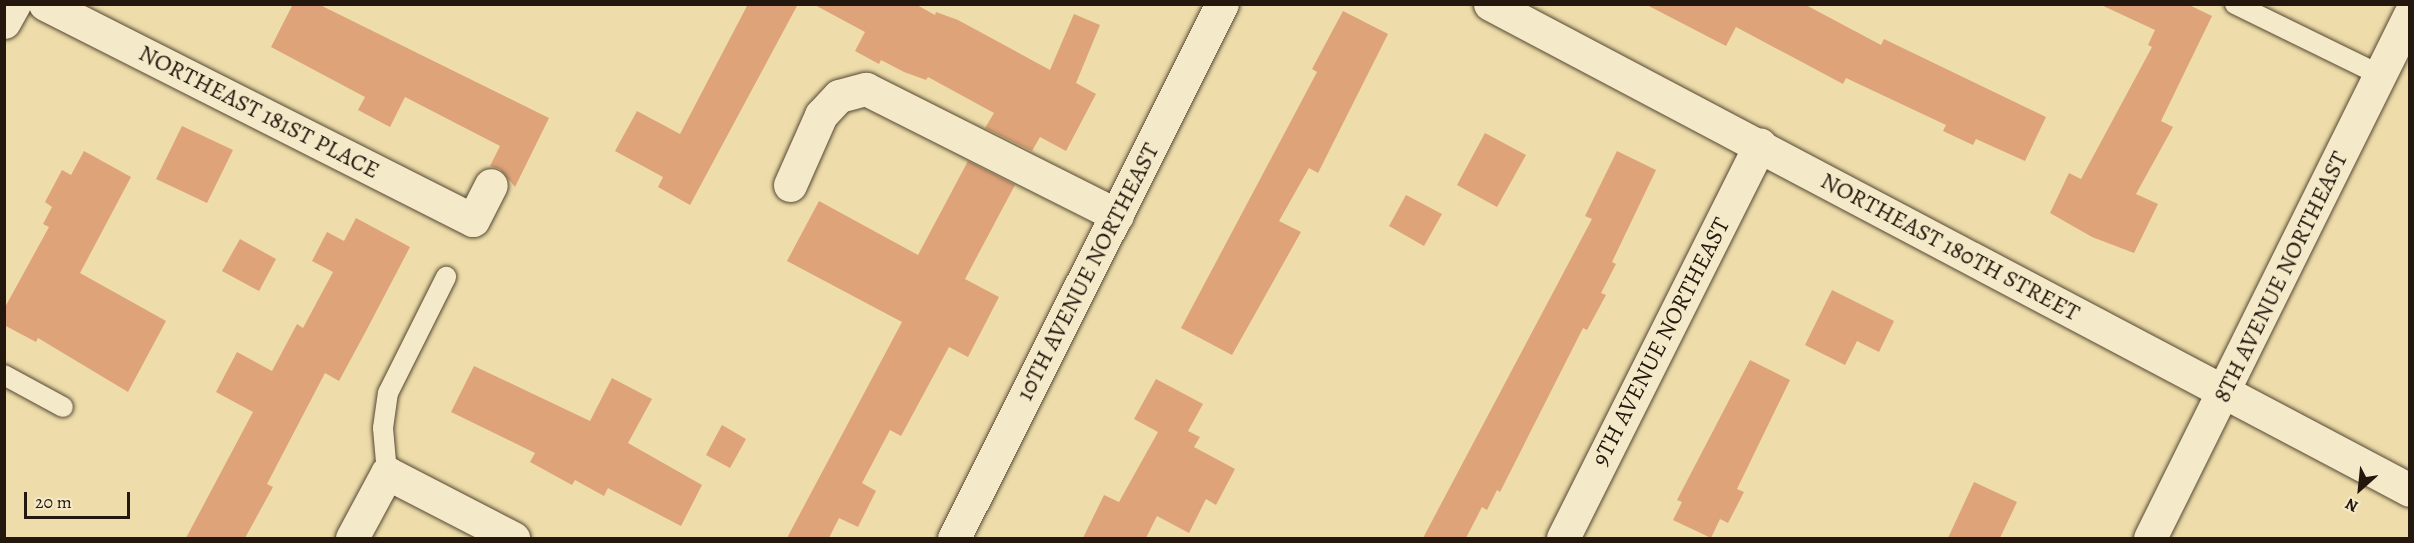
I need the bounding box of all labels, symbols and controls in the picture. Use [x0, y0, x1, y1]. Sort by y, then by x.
street label: NORTHEAST 181ST PLACE [134, 39, 384, 185]
street label: 10TH AVENUE NORTHEAST [1010, 138, 1166, 406]
street label: 8TH AVENUE NORTHEAST [2208, 147, 2354, 407]
street label: NORTHEAST 180TH STREET [1816, 166, 2084, 328]
street label: 9TH AVENUE NORTHEAST [1586, 213, 1736, 471]
north arrow [2330, 459, 2390, 519]
scale bar [27, 480, 134, 518]
text: 20 m [35, 490, 72, 514]
text: N [2342, 493, 2362, 517]

